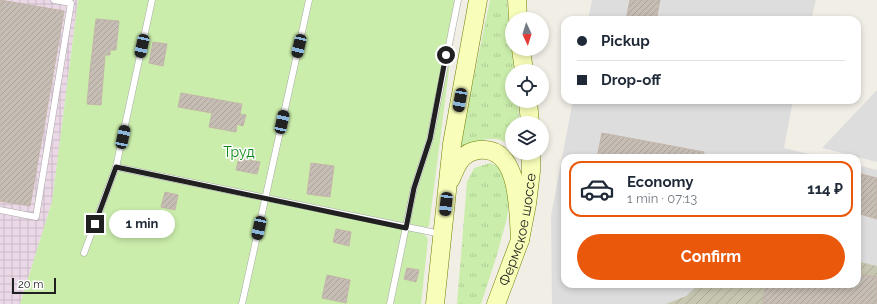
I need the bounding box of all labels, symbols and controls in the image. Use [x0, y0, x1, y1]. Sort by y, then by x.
north arrow [505, 12, 549, 56]
map controls [505, 12, 549, 160]
text: Pickup [601, 32, 650, 50]
car [134, 33, 150, 59]
car [290, 33, 308, 59]
route start [437, 46, 455, 64]
button: locate [505, 64, 549, 108]
text: Drop-off [601, 71, 661, 89]
car [452, 87, 468, 113]
car [274, 109, 290, 135]
button: layers [505, 116, 549, 160]
car [115, 124, 131, 150]
park label: Труд [223, 144, 255, 160]
icon: car [579, 171, 615, 207]
street label: Фермское шоссе [496, 172, 539, 288]
text: Economy [627, 173, 694, 191]
text: 114 ₽ [807, 180, 843, 198]
car [439, 191, 453, 217]
text: 1 min · 07:13 [627, 191, 697, 206]
callout: 1 min [109, 210, 175, 238]
route end [86, 215, 104, 233]
car [251, 215, 267, 241]
text: 1 min [126, 216, 158, 231]
button: Confirm [577, 234, 845, 280]
scale bar [12, 276, 56, 295]
text: 20 m [18, 278, 43, 291]

